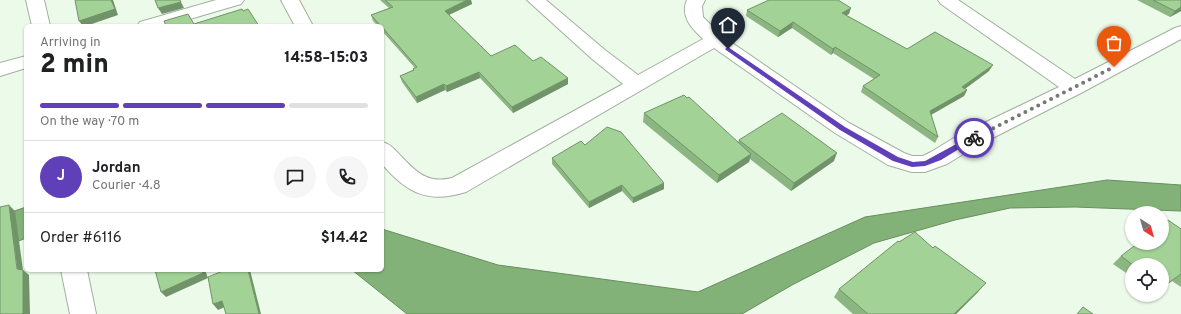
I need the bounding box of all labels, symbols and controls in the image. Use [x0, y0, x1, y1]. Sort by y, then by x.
pin [711, 8, 745, 49]
icon: home [717, 14, 739, 36]
pin [1097, 26, 1131, 67]
icon: bag [1103, 32, 1125, 54]
text: Arriving in [40, 35, 101, 51]
text: 2 min [40, 49, 109, 82]
text: 14:58–15:03 [284, 49, 368, 68]
text: On the way · 70 m [40, 114, 139, 130]
courier [954, 118, 994, 158]
icon: bike [963, 127, 985, 149]
button: chat [274, 156, 316, 198]
button: phone [326, 156, 368, 198]
text: Jordan [92, 159, 141, 178]
text: J [57, 167, 65, 186]
text: Courier · 4.8 [92, 178, 161, 194]
north arrow [1125, 206, 1169, 250]
map controls [1125, 206, 1169, 302]
text: Order #6116 [40, 229, 122, 248]
text: $14.42 [321, 229, 368, 248]
button: locate [1125, 258, 1169, 302]

